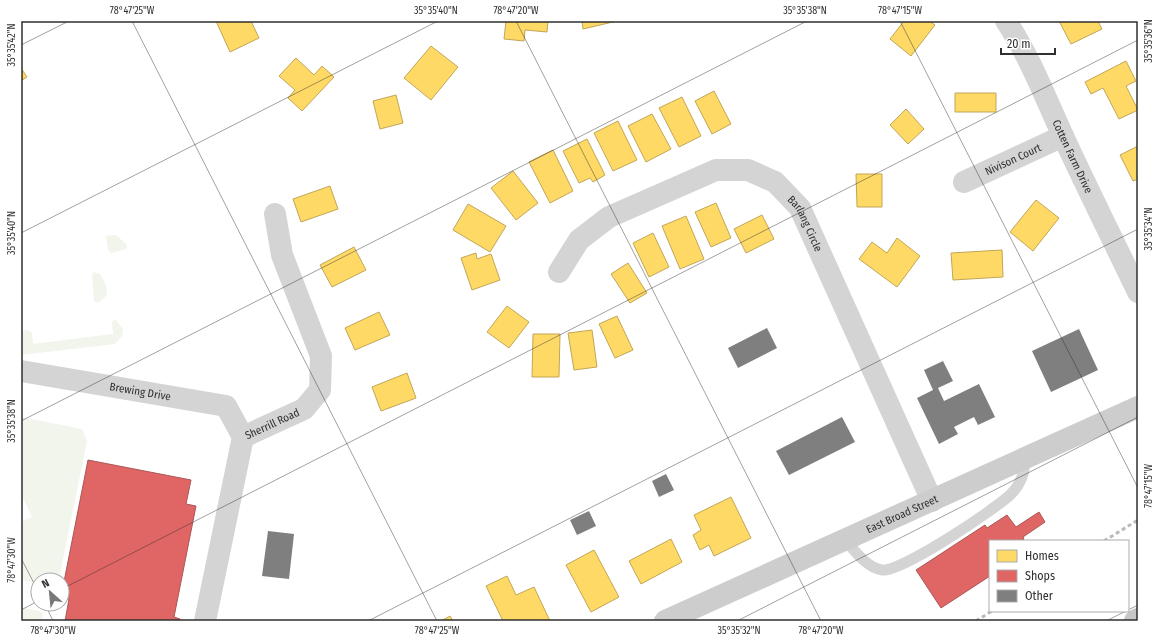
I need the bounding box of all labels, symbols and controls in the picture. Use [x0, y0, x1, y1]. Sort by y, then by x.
text: 78°47'25"W [110, 5, 155, 17]
text: 35°35'40"N [414, 5, 458, 17]
text: 78°47'20"W [493, 5, 539, 17]
text: 35°35'38"N [783, 5, 827, 17]
text: 78°47'15"W [878, 5, 922, 17]
text: 35°35'36"N [1143, 19, 1155, 63]
text: 35°35'42"N [6, 23, 18, 67]
scale bar [1001, 30, 1055, 56]
text: 20 m [1007, 37, 1031, 51]
street label: Cotten Farm Drive [1049, 118, 1095, 195]
street label: Nivison Court [983, 141, 1044, 178]
street label: Barlang Circle [785, 193, 825, 254]
text: 35°35'34"N [1143, 207, 1155, 251]
text: 35°35'40"N [6, 211, 18, 255]
street label: Brewing Drive [109, 380, 172, 403]
text: 35°35'38"N [6, 399, 18, 443]
street label: Sherrill Road [243, 406, 302, 442]
text: 78°47'15"W [1143, 464, 1155, 508]
street label: East Broad Street [864, 492, 940, 536]
text: 78°47'30"W [6, 537, 18, 583]
legend [989, 540, 1129, 612]
text: Homes [1025, 549, 1059, 563]
text: Shops [1025, 569, 1055, 583]
north arrow [30, 572, 70, 612]
text: N [40, 576, 52, 591]
text: Other [1025, 589, 1054, 603]
text: 78°47'30"W [30, 625, 76, 637]
text: 78°47'25"W [415, 625, 460, 637]
text: 35°35'32"N [717, 625, 761, 637]
text: 78°47'20"W [798, 625, 844, 637]

